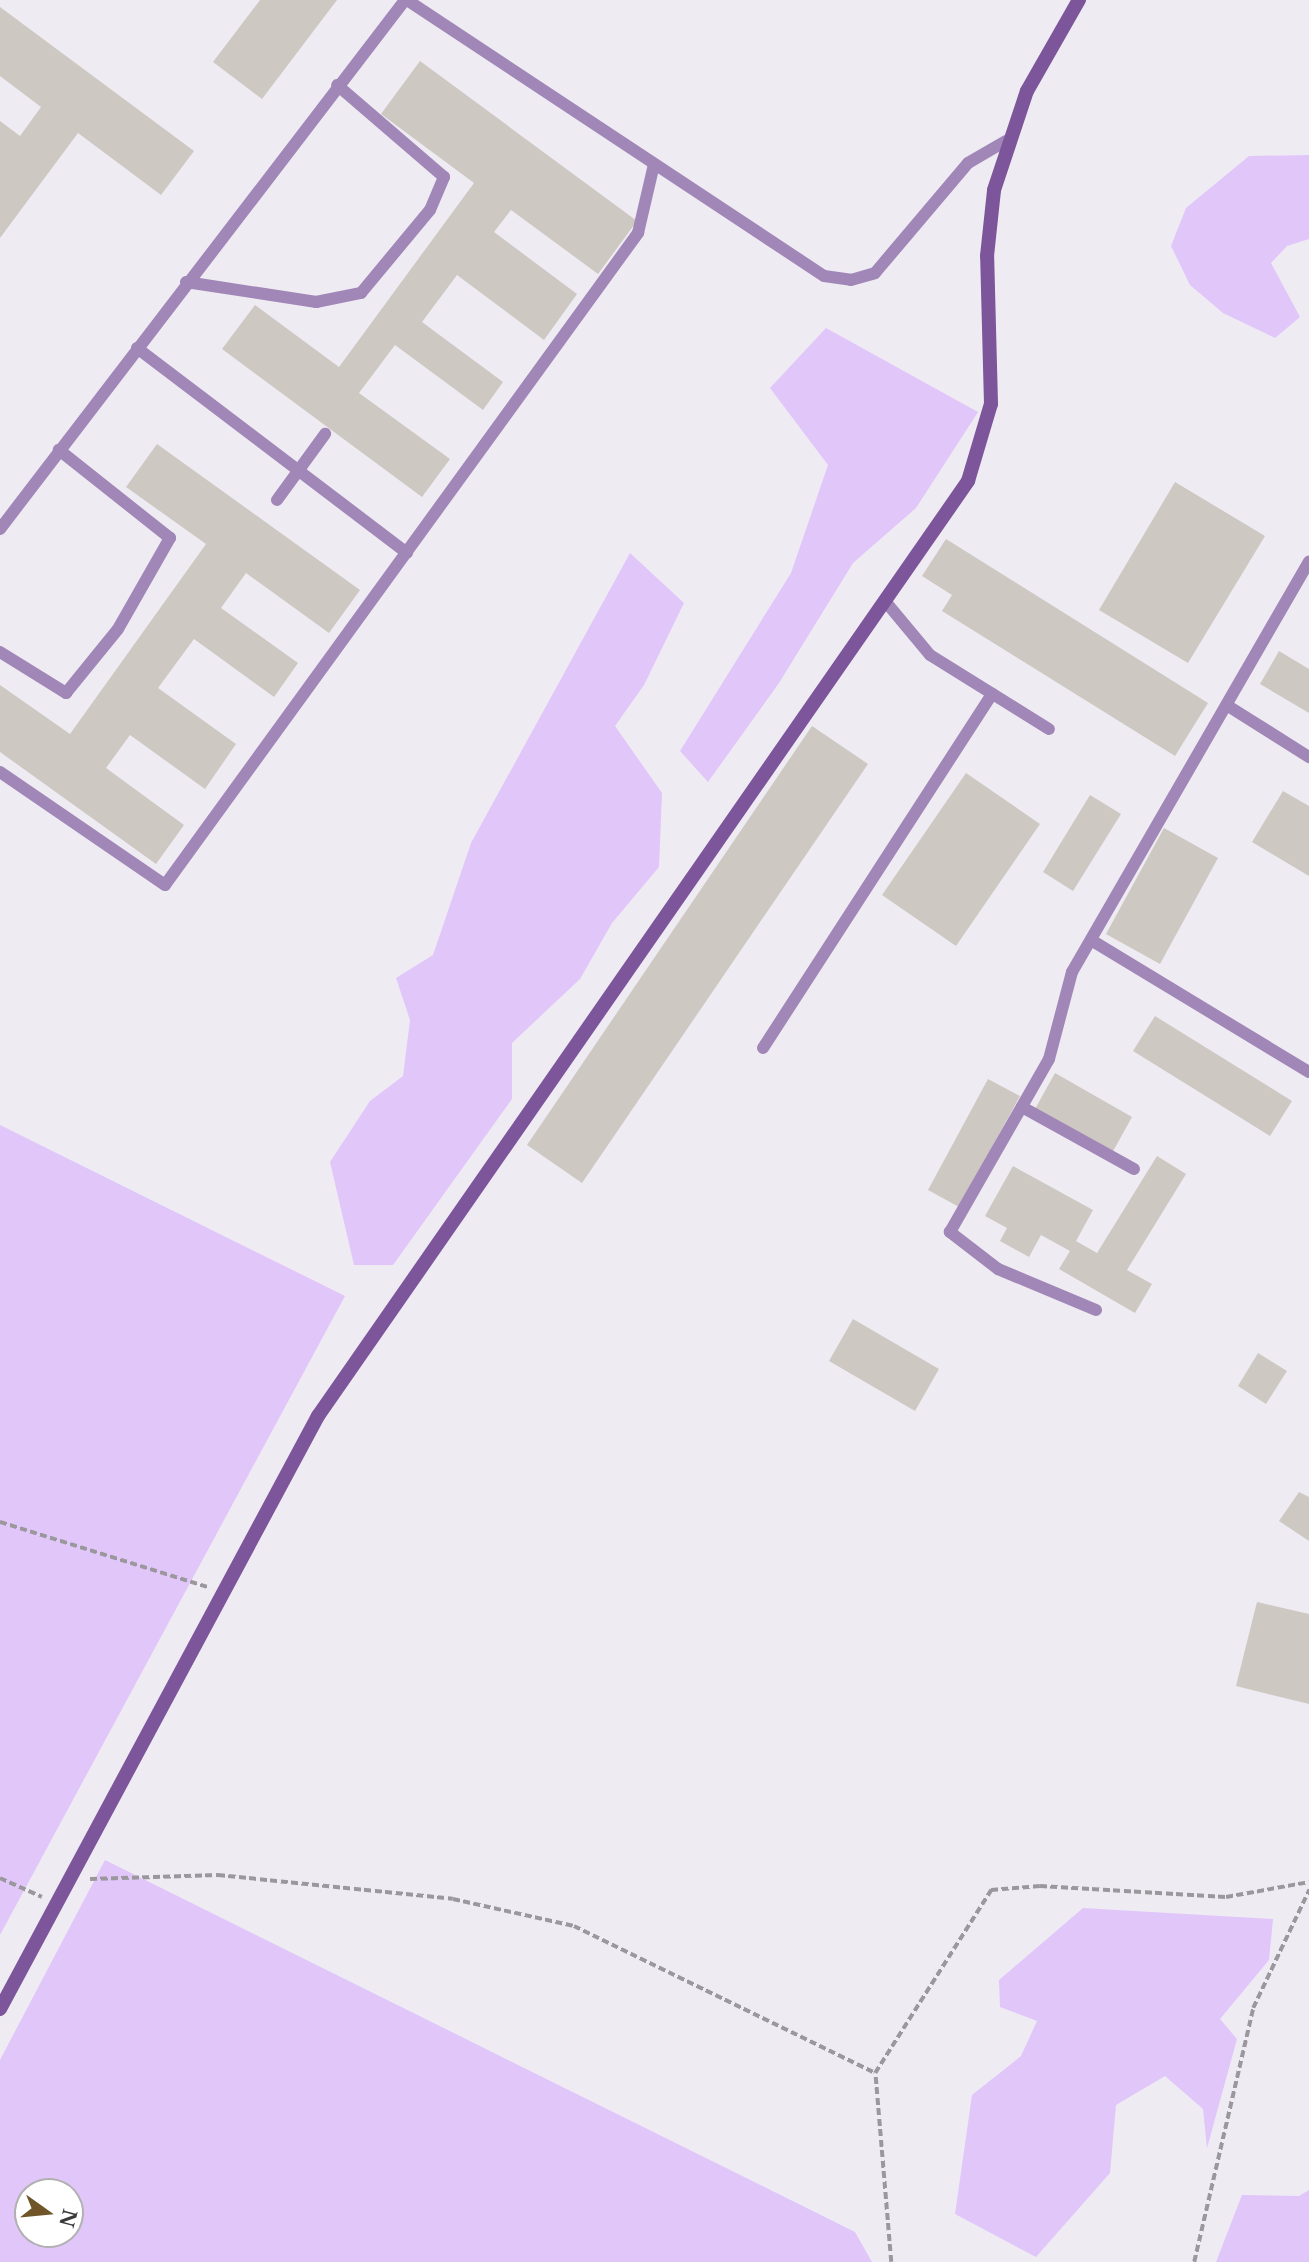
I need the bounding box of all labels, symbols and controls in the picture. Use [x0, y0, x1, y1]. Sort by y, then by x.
north arrow [14, 2178, 84, 2248]
text: N [54, 2206, 81, 2230]

